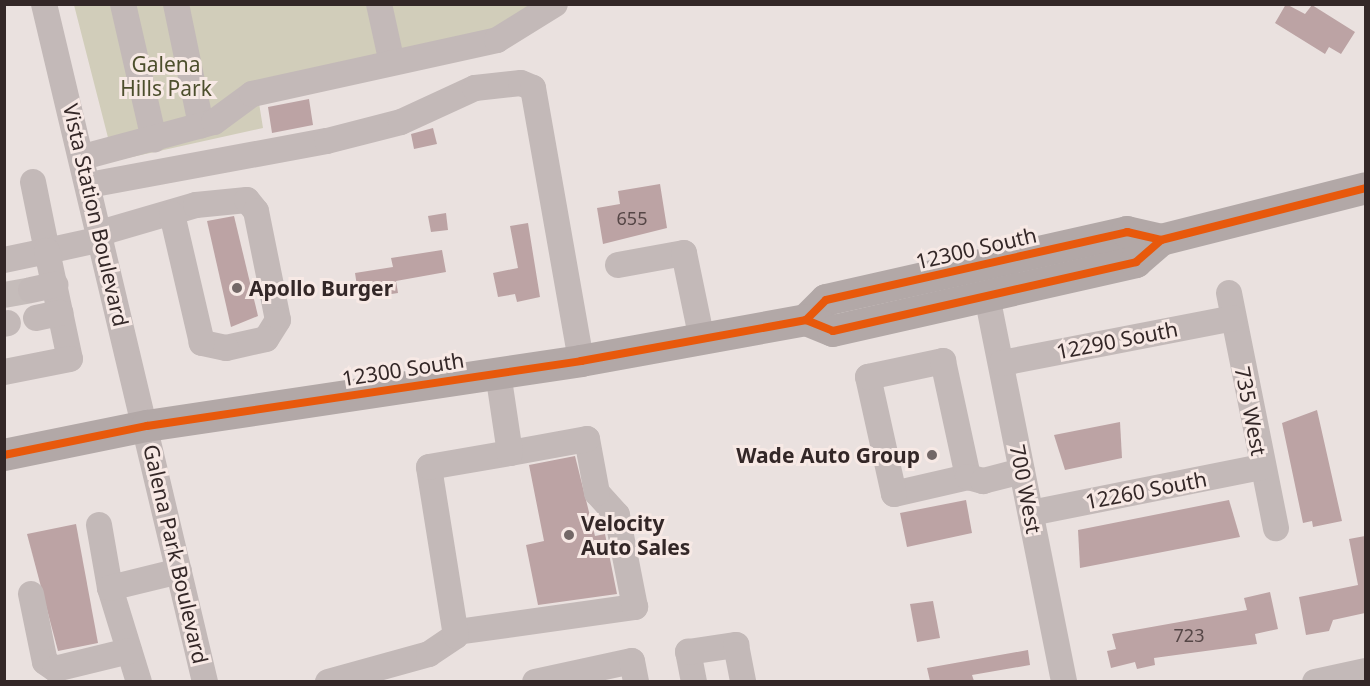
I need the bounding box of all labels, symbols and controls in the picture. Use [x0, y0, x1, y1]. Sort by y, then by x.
park label: Galena Hills Park [120, 51, 212, 101]
street label: Vista Station Boulevard [58, 101, 134, 329]
house number: 655 [617, 207, 647, 229]
street label: 12300 South [913, 222, 1039, 274]
place label: Apollo Burger [249, 275, 393, 301]
marker: Apollo Burger [230, 281, 244, 295]
street label: 12290 South [1054, 316, 1180, 364]
street label: 12300 South [340, 347, 466, 391]
street label: 735 West [1230, 364, 1272, 458]
street label: Galena Park Boulevard [139, 442, 213, 666]
place label: Wade Auto Group [736, 442, 920, 468]
street label: 700 West [1005, 442, 1047, 536]
marker: Wade Auto Group [925, 448, 939, 462]
street label: 12260 South [1083, 466, 1209, 514]
place label: Velocity Auto Sales [581, 510, 690, 560]
marker: Velocity Auto Sales [562, 528, 576, 542]
house number: 723 [1174, 624, 1204, 646]

